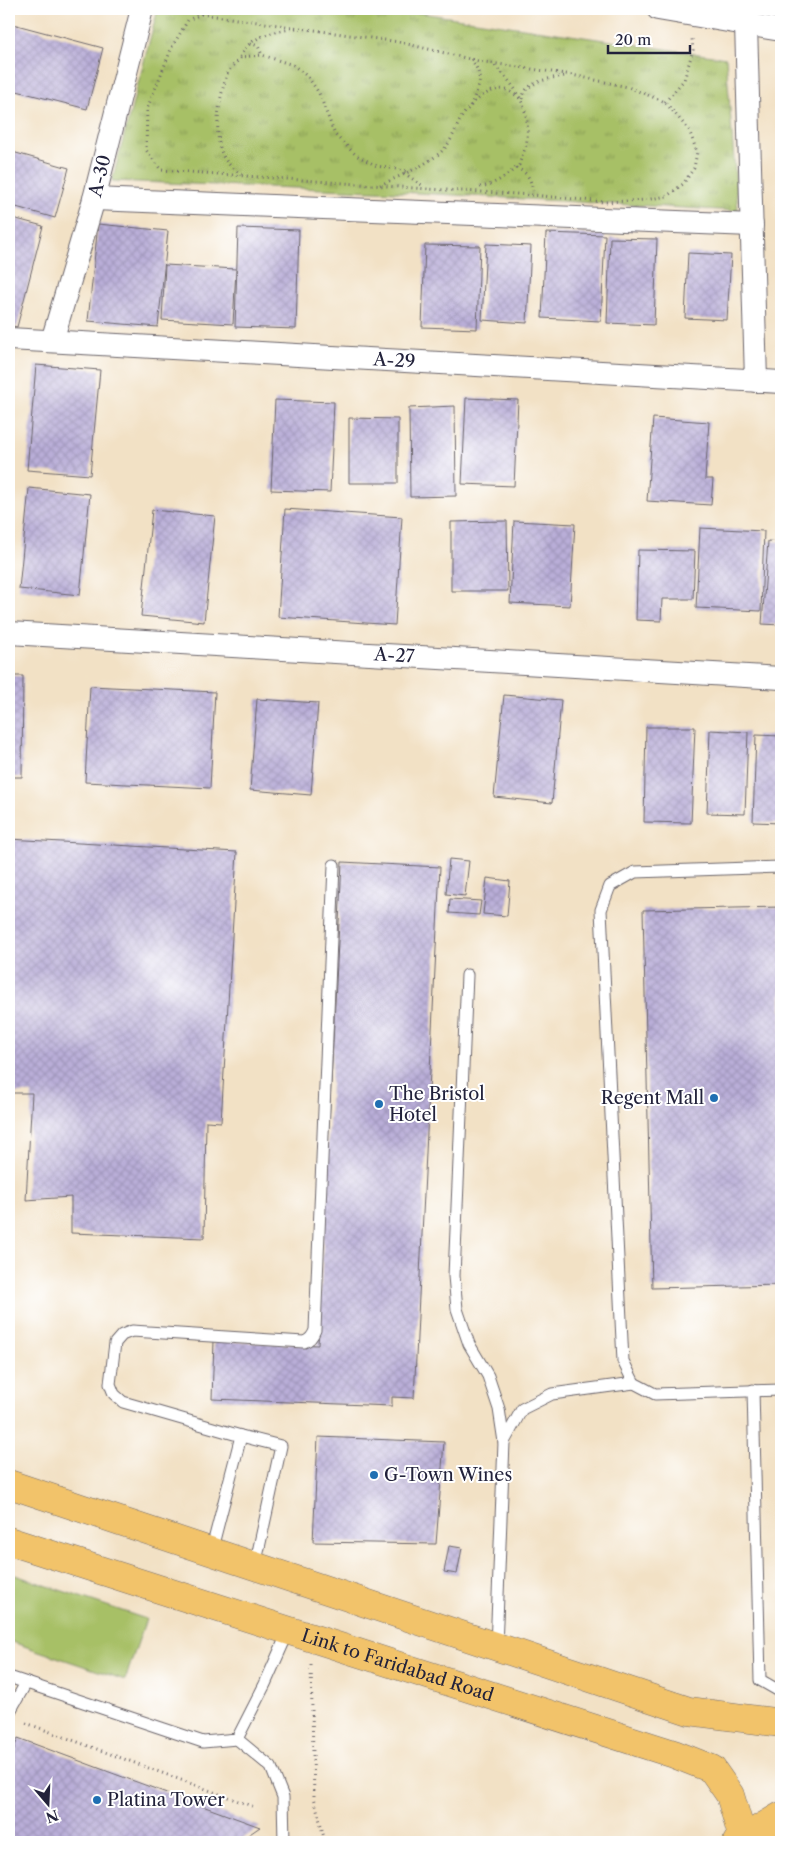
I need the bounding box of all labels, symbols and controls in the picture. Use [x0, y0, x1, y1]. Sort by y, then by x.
scale bar [608, 22, 690, 54]
text: 20 m [615, 30, 651, 49]
street label: A-30 [84, 152, 116, 200]
street label: A-29 [372, 348, 416, 373]
street label: A-27 [372, 643, 415, 668]
place label: The Bristol Hotel [389, 1083, 485, 1126]
place label: Regent Mall [601, 1087, 704, 1109]
marker: Regent Mall [708, 1092, 720, 1104]
marker: The Bristol Hotel [373, 1098, 385, 1110]
place label: G-Town Wines [384, 1464, 512, 1486]
marker: G-Town Wines [368, 1469, 380, 1481]
street label: Link to Faridabad Road [299, 1624, 496, 1707]
north arrow [22, 1778, 72, 1828]
place label: Platina Tower [107, 1789, 225, 1811]
marker: Platina Tower [91, 1794, 103, 1806]
text: N [44, 1806, 61, 1827]

